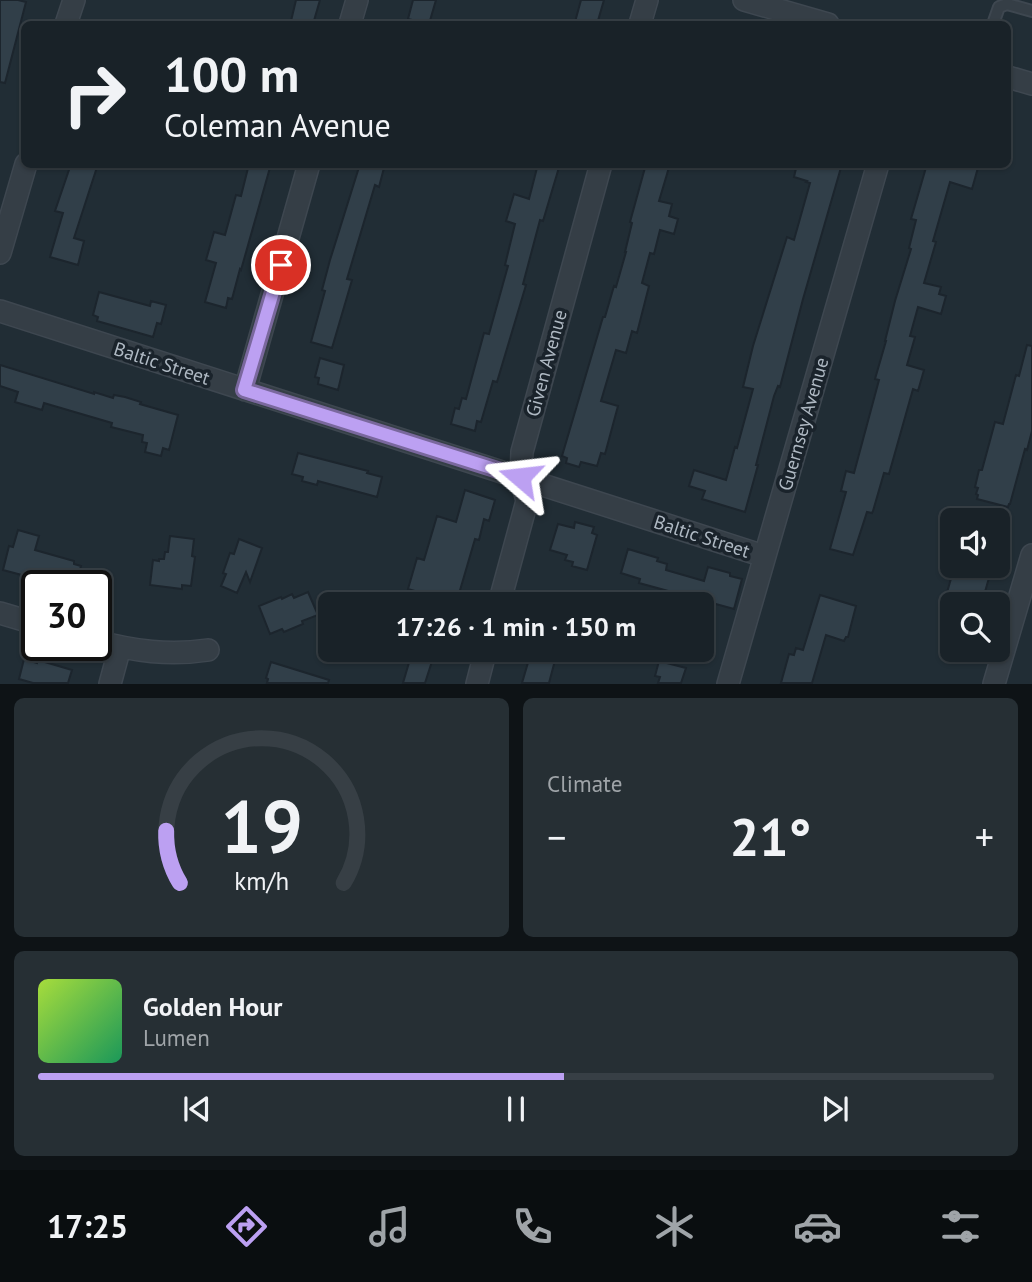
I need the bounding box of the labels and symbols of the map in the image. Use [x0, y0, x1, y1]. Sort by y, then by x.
pin [251, 235, 311, 295]
street label: Given Avenue [520, 307, 572, 419]
street label: Baltic Street [111, 336, 213, 390]
street label: Guernsey Avenue [773, 355, 833, 493]
position arrow [483, 440, 557, 514]
street label: Baltic Street [651, 509, 753, 563]
speed limit sign: 30 [21, 570, 112, 661]

